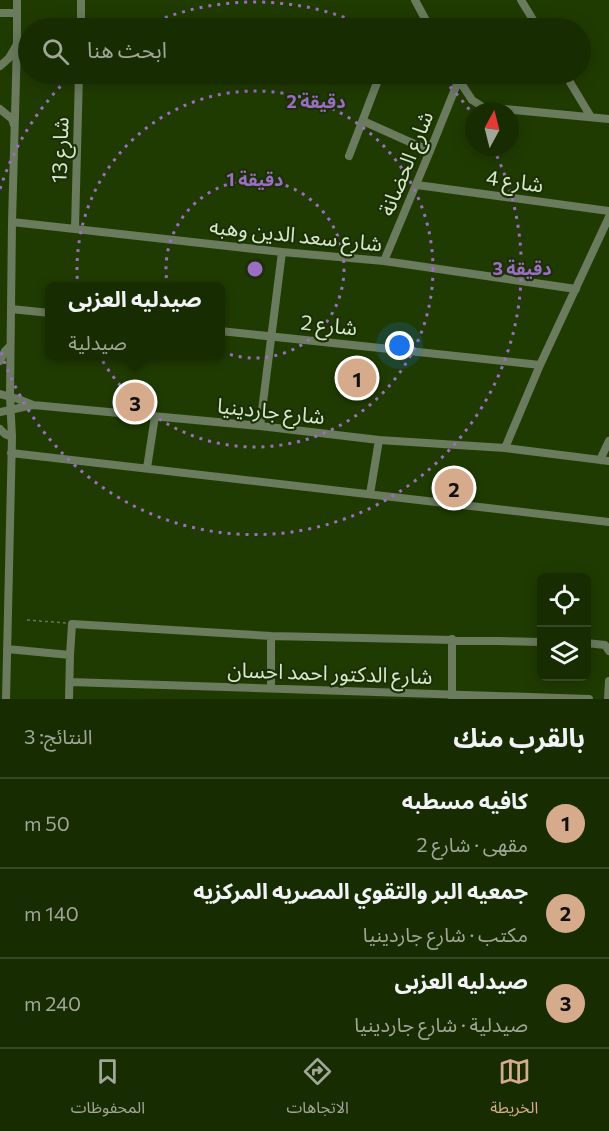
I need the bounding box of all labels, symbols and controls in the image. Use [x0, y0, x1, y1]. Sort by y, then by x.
search box [18, 18, 591, 84]
icon: search [39, 35, 72, 68]
text: ابحث هنا [87, 36, 167, 63]
text: 2 دقيقة [287, 90, 345, 112]
north arrow [465, 102, 519, 156]
street label: شارع الحضانة [373, 107, 441, 220]
street label: شارع 13 [45, 117, 77, 184]
street label: شارع 4 [484, 164, 545, 200]
text: 1 دقيقة [227, 168, 283, 190]
street label: شارع سعد الدين وهبه [208, 212, 384, 259]
text: 3 دقيقة [492, 257, 552, 279]
centre of rings [245, 259, 265, 279]
popup [45, 282, 225, 360]
text: صيدليه العزبى [68, 285, 202, 312]
street label: شارع 2 [299, 309, 358, 343]
text: صيدلية [68, 330, 127, 354]
your location [385, 331, 414, 360]
pin: 1 [338, 356, 376, 400]
pin: 3 [116, 380, 154, 424]
street label: شارع جاردينيا [216, 392, 326, 432]
pin: 2 [434, 466, 474, 510]
map controls [537, 573, 591, 681]
button: locate [537, 573, 591, 627]
button: layers [537, 627, 591, 681]
street label: شارع الدكتور احمد احسان [227, 656, 433, 692]
text: بالقرب منك [453, 721, 585, 752]
text: النتائج: 3 [24, 724, 92, 748]
text: كافيه مسطبه [402, 787, 528, 814]
text: 50 m [24, 811, 70, 835]
text: 1 [561, 811, 570, 835]
text: مقهى · شارع 2 [416, 832, 528, 856]
text: جمعيه البر والتقوي المصريه المركزيه [193, 877, 528, 904]
text: 140 m [24, 901, 79, 925]
text: 2 [560, 901, 571, 925]
text: مكتب · شارع جاردينيا [363, 922, 528, 946]
text: صيدليه العزبى [395, 967, 528, 994]
text: 240 m [24, 991, 81, 1015]
text: 3 [560, 991, 571, 1015]
text: صيدلية · شارع جاردينيا [354, 1012, 528, 1036]
tab: المحفوظات [71, 1055, 145, 1125]
tab: الاتجاهات [286, 1055, 349, 1125]
tab: الخريطة [490, 1055, 538, 1125]

